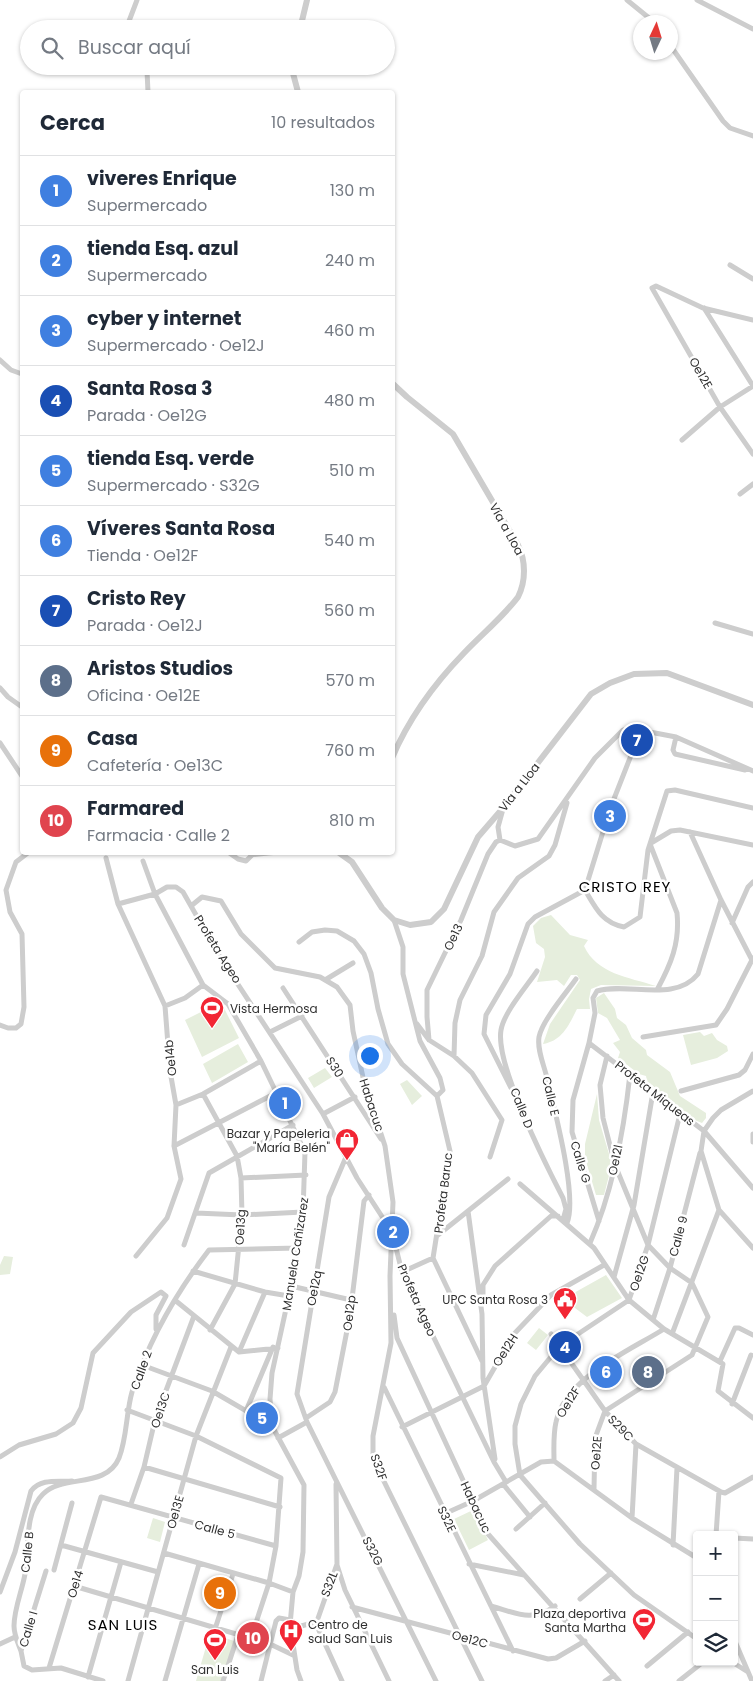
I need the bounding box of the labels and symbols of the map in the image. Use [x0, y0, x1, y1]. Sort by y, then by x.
north arrow [633, 15, 678, 60]
street label: Oe12E [685, 354, 717, 392]
street label: Vía a Lloa [486, 500, 528, 558]
pin: 7 [621, 721, 653, 759]
street label: Via a Lloa [495, 759, 543, 815]
pin: 3 [594, 797, 626, 835]
district label: CRISTO REY [579, 876, 671, 897]
street label: Profeta Ageo [190, 912, 246, 987]
street label: Oe13 [439, 921, 467, 953]
sports icon: Vista Hermosa [199, 995, 225, 1029]
place label: Vista Hermosa [230, 1000, 318, 1017]
street label: Oe14b [160, 1039, 180, 1077]
your location [357, 1043, 383, 1069]
street label: S30 [322, 1053, 348, 1081]
street label: Profeta Miqueas [612, 1056, 698, 1130]
street label: Calle E [538, 1075, 564, 1117]
street label: Habacuc [355, 1076, 389, 1134]
pin: 1 [269, 1084, 301, 1122]
street label: Calle D [506, 1085, 538, 1131]
place label: Bazar y Papeleria "María Belén" [227, 1125, 330, 1156]
shop icon: Bazar y Papeleria "María Belén" [334, 1127, 360, 1161]
street label: Calle G [567, 1139, 595, 1185]
street label: Oe12l [604, 1143, 627, 1177]
street label: Profeta Baruc [430, 1152, 456, 1234]
street label: Manuela Cañizarez [278, 1196, 312, 1312]
street label: Oe13g [231, 1209, 249, 1245]
pin: 2 [377, 1213, 409, 1251]
street label: Calle 9 [664, 1214, 692, 1258]
street label: Oe12G [625, 1253, 653, 1293]
street label: Profeta Ageo [393, 1261, 441, 1339]
street label: Oe12q [302, 1269, 326, 1307]
public building icon: UPC Santa Rosa 3 [552, 1286, 578, 1320]
place label: UPC Santa Rosa 3 [442, 1291, 548, 1308]
street label: Oe12p [338, 1294, 360, 1332]
pin: 4 [549, 1328, 581, 1366]
street label: Oe12H [488, 1330, 522, 1370]
street label: Calle 2 [126, 1348, 156, 1392]
pin: 6 [590, 1353, 622, 1391]
pin: 8 [632, 1353, 664, 1391]
street label: Oe12F [552, 1383, 584, 1421]
street label: Oe13C [146, 1390, 174, 1430]
pin: 5 [246, 1399, 278, 1437]
street label: S29C [604, 1411, 638, 1445]
street label: Oe12E [586, 1436, 606, 1470]
street label: S32F [367, 1451, 391, 1483]
street label: Habacuc [457, 1479, 495, 1535]
street label: Oe13E [162, 1493, 188, 1531]
street label: S32E [433, 1503, 461, 1535]
street label: Calle 5 [193, 1515, 237, 1543]
street label: Calle B [16, 1531, 38, 1573]
street label: S32G [359, 1534, 387, 1568]
street label: Oe14 [63, 1568, 87, 1600]
street label: S32L [316, 1569, 342, 1599]
pin: 9 [204, 1574, 236, 1612]
place label: Plaza deportiva Santa Martha [533, 1605, 626, 1636]
sports icon: Plaza deportiva Santa Martha [631, 1607, 657, 1641]
street label: Calle I [14, 1609, 42, 1649]
district label: SAN LUIS [88, 1614, 158, 1635]
place label: Centro de salud San Luis [308, 1616, 392, 1647]
hospital icon: Centro de salud San Luis [278, 1618, 304, 1652]
pin: 10 [237, 1619, 269, 1657]
street label: Oe12C [450, 1626, 490, 1652]
sports icon: San Luis [202, 1627, 228, 1661]
place label: San Luis [191, 1661, 239, 1678]

